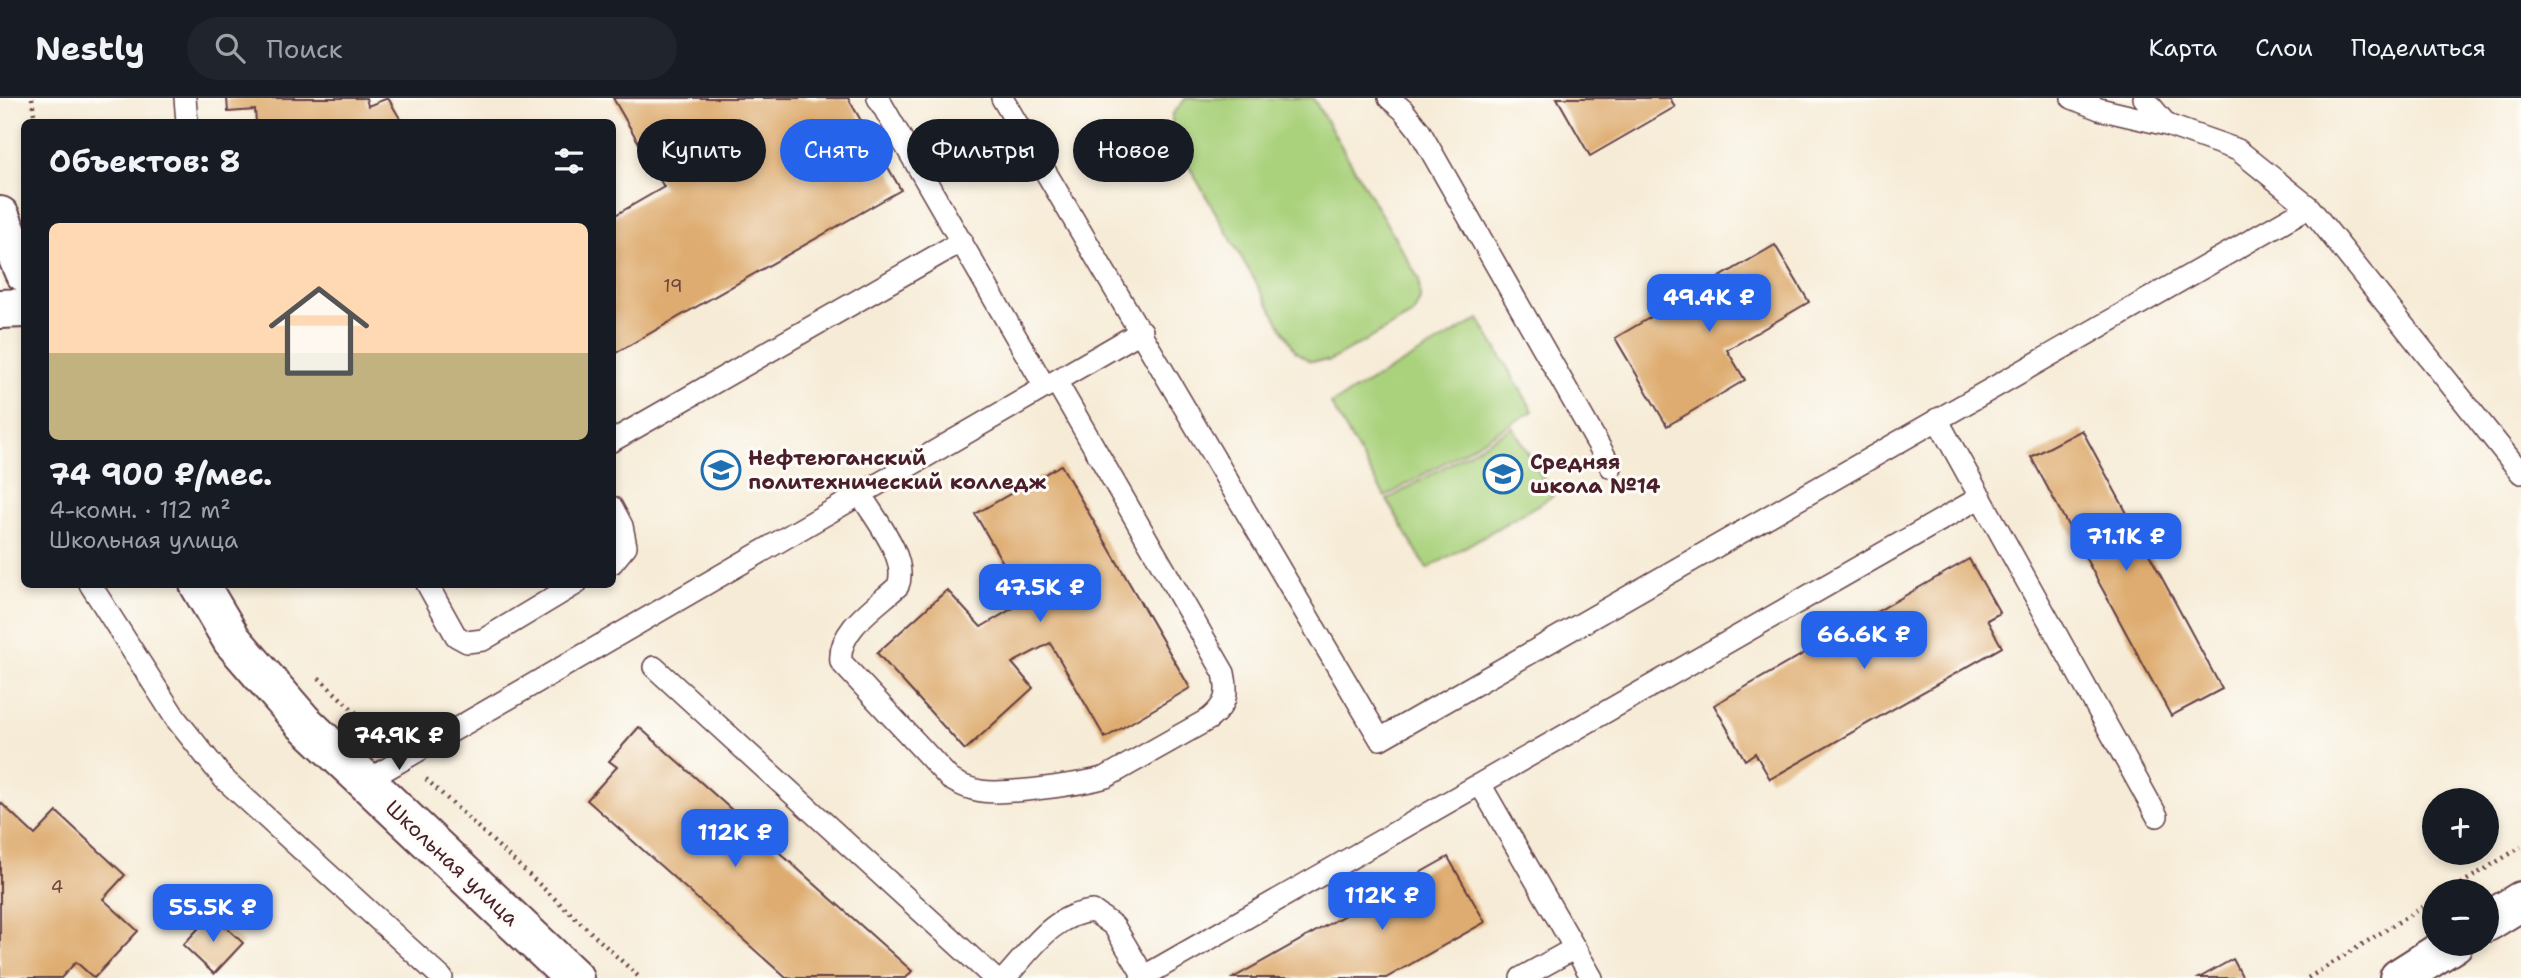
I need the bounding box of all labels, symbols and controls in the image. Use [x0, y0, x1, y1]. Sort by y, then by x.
search box [187, 17, 677, 80]
text: Nestly [35, 26, 145, 71]
icon: search [211, 29, 249, 67]
text: Поиск [267, 31, 342, 66]
text: Карта [2149, 32, 2217, 64]
text: Слои [2255, 32, 2313, 64]
text: Поделиться [2351, 32, 2486, 64]
chip: Купить [637, 119, 766, 182]
chip: Снять [780, 119, 893, 182]
chip: Фильтры [907, 119, 1059, 182]
chip: Новое [1073, 119, 1194, 182]
text: Объектов: 8 [49, 141, 241, 182]
icon: filters [550, 142, 588, 180]
icon: home [256, 268, 382, 394]
house number: 19 [663, 274, 683, 298]
pin: 49.4K ₽ [1644, 274, 1774, 334]
text: 49.4K ₽ [1663, 282, 1755, 312]
place label: Нефтеюганский политехнический колледж [748, 444, 1046, 496]
place label: Средняя школа №14 [1530, 448, 1661, 500]
school or university icon: Нефтеюганский политехнический колледж [700, 449, 742, 491]
school or university icon: Средняя школа №14 [1482, 453, 1524, 495]
text: 74 900 ₽/мес. [49, 454, 272, 495]
text: 4-комн. · 112 m² [49, 495, 231, 525]
pin: 71.1K ₽ [2061, 514, 2191, 573]
text: 71.1K ₽ [2086, 521, 2166, 551]
text: Школьная улица [49, 525, 238, 555]
pin: 47.5K ₽ [975, 564, 1105, 624]
text: 47.5K ₽ [995, 572, 1085, 602]
pin: 66.6K ₽ [1799, 612, 1929, 671]
text: 66.6K ₽ [1817, 619, 1911, 649]
pin: 74.9K ₽ [334, 712, 464, 772]
text: 74.9K ₽ [354, 720, 444, 750]
map controls [2422, 788, 2499, 956]
button: + [2422, 788, 2499, 865]
street label: Школьная улица [379, 794, 525, 932]
pin: 112K ₽ [678, 810, 792, 869]
text: 112K ₽ [697, 817, 773, 847]
pin: 112K ₽ [1325, 872, 1439, 932]
house number: 4 [51, 875, 63, 899]
button: − [2422, 879, 2499, 956]
text: 112K ₽ [1344, 880, 1420, 910]
pin: 55.5K ₽ [148, 884, 278, 944]
text: 55.5K ₽ [169, 892, 257, 922]

